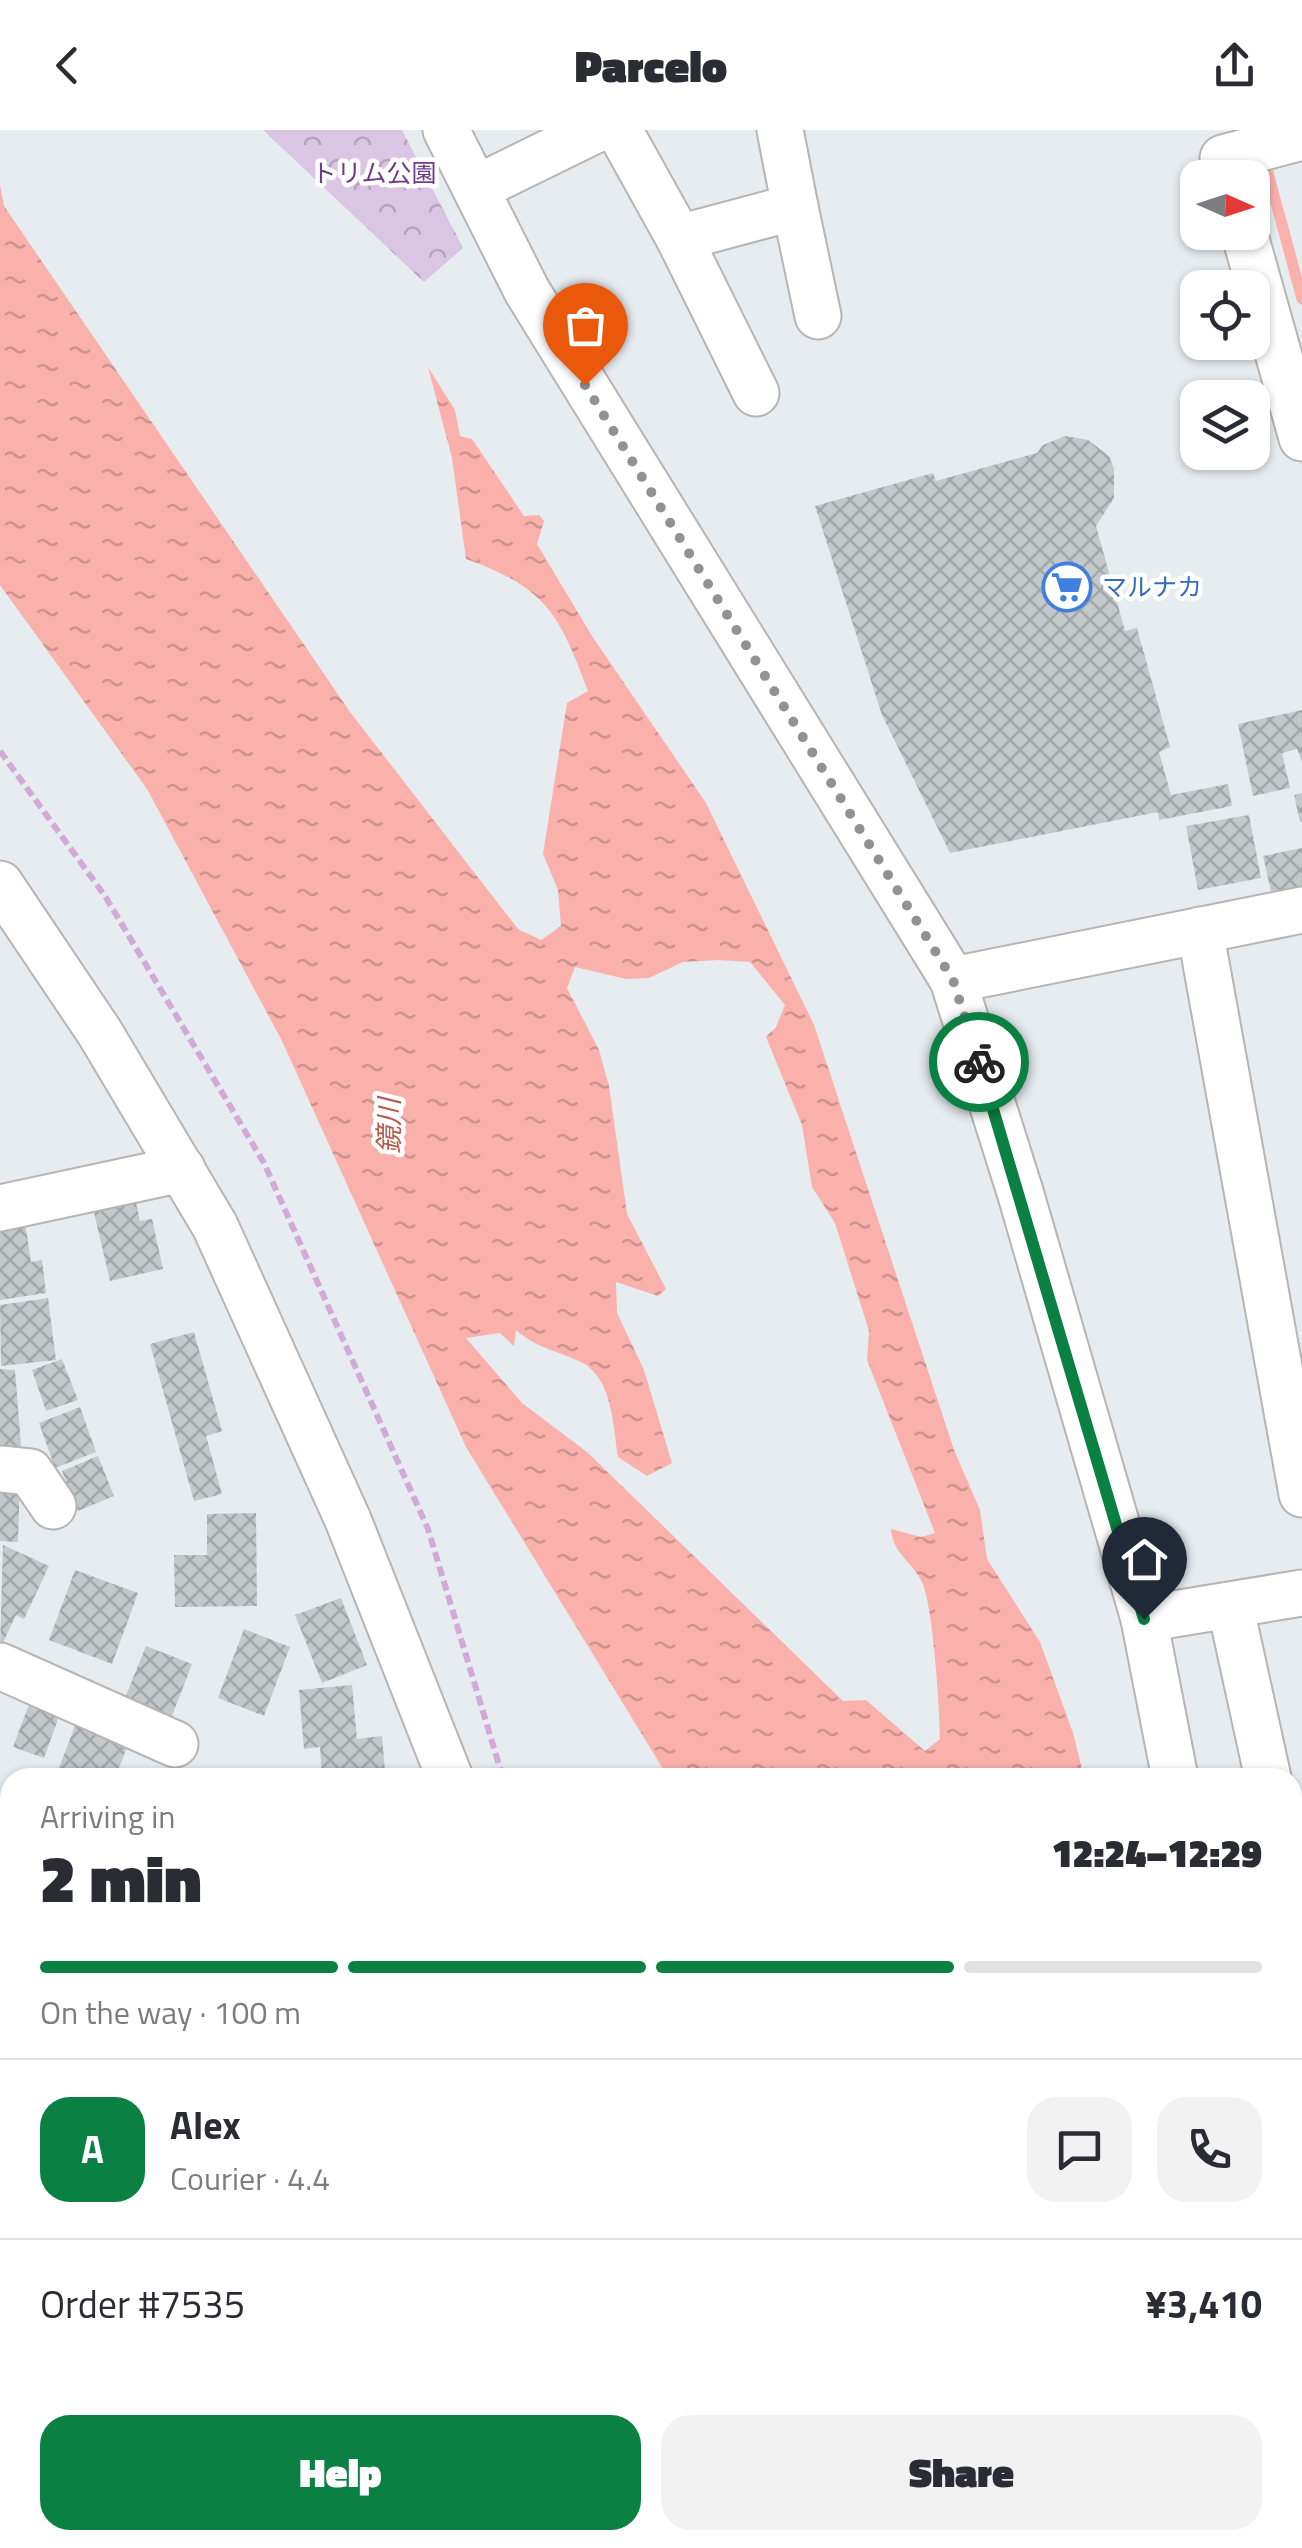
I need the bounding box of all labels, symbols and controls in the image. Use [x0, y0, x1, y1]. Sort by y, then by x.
text: Parcelo [575, 31, 727, 99]
icon: back [40, 38, 95, 93]
icon: share [1207, 38, 1262, 93]
park label: トリム公園 [311, 154, 437, 192]
north arrow [1180, 160, 1270, 250]
map controls [1180, 160, 1270, 470]
button: locate [1180, 270, 1270, 360]
pin [543, 283, 628, 386]
icon: bag [558, 298, 613, 353]
button: layers [1180, 380, 1270, 470]
supermarket icon: マルナカ [1041, 561, 1093, 613]
place label: マルナカ [1102, 568, 1202, 606]
courier [929, 1012, 1029, 1112]
icon: bike [952, 1035, 1007, 1090]
water label: 鏡川 [367, 1095, 410, 1154]
pin [1102, 1517, 1187, 1620]
icon: home [1117, 1532, 1172, 1587]
text: Arriving in [40, 1792, 176, 1840]
text: 12:24–12:29 [1052, 1824, 1262, 1882]
text: 2 min [40, 1828, 201, 1927]
text: On the way · 100 m [40, 1988, 301, 2036]
text: Alex [170, 2096, 241, 2154]
button: chat [1027, 2097, 1132, 2202]
button: phone [1157, 2097, 1262, 2202]
text: A [81, 2120, 104, 2178]
text: Courier · 4.4 [170, 2154, 330, 2202]
text: Order #7535 [40, 2275, 245, 2333]
text: ¥3,410 [1146, 2275, 1262, 2333]
button: Help [40, 2415, 641, 2530]
button: Share [661, 2415, 1262, 2530]

